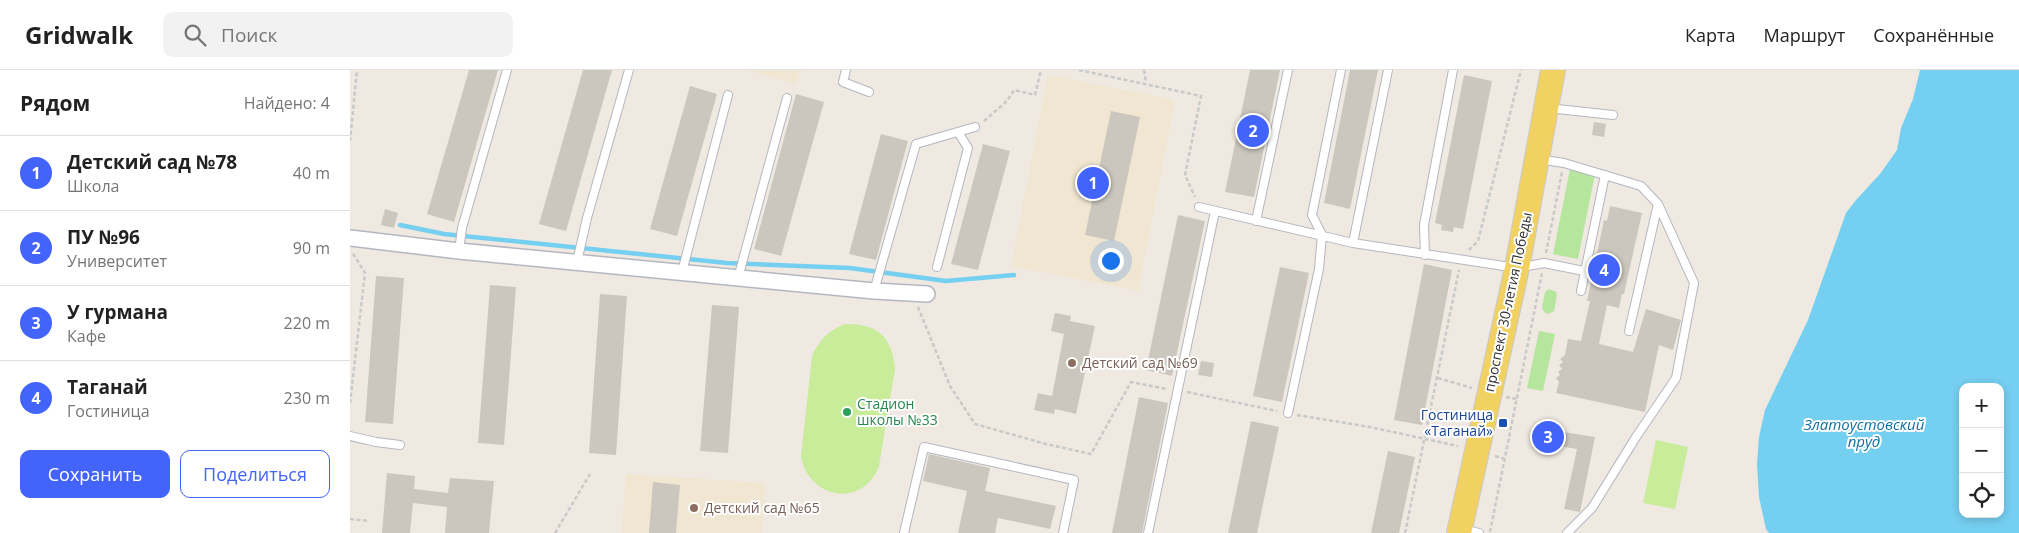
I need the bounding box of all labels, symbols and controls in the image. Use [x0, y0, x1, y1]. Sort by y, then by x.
search box [163, 12, 513, 57]
text: Gridwalk [25, 18, 133, 51]
icon: search [181, 21, 209, 49]
text: Поиск [221, 22, 277, 48]
text: Карта [1685, 23, 1735, 47]
text: Маршрут [1763, 23, 1845, 47]
text: Сохранённые [1873, 23, 1994, 47]
text: Рядом [20, 89, 90, 117]
text: Найдено: 4 [244, 92, 330, 114]
pin: 2 [1237, 112, 1269, 150]
text: Детский сад №78 [67, 149, 237, 175]
text: 1 [31, 162, 41, 184]
text: 40 m [293, 162, 330, 184]
pin: 1 [1077, 164, 1109, 202]
text: Школа [67, 175, 119, 197]
street label: проспект 30-летия Победы [1479, 210, 1536, 393]
text: ПУ №96 [67, 224, 140, 250]
text: 2 [31, 237, 41, 259]
text: 90 m [293, 237, 330, 259]
your location [1098, 248, 1124, 274]
text: Университет [67, 250, 167, 272]
pin: 4 [1588, 251, 1620, 289]
text: У гурмана [67, 299, 168, 325]
text: 3 [31, 312, 41, 334]
text: 220 m [284, 312, 330, 334]
text: Кафе [67, 325, 106, 347]
place label: Детский сад №69 [1082, 353, 1198, 372]
marker: Детский сад №69 [1066, 357, 1078, 369]
text: Таганай [67, 374, 148, 400]
map controls [1959, 383, 2004, 518]
button: + [1959, 383, 2004, 428]
text: 4 [31, 387, 41, 409]
text: 230 m [284, 387, 330, 409]
place label: Стадион школы №33 [857, 394, 938, 429]
text: Гостиница [67, 400, 150, 422]
place label: Гостиница «Таганай» [1421, 405, 1493, 440]
marker: Стадион школы №33 [841, 406, 853, 418]
water label: Златоустовский пруд [1803, 414, 1925, 451]
marker: Гостиница «Таганай» [1497, 417, 1509, 429]
pin: 3 [1532, 418, 1564, 456]
button: − [1959, 428, 2004, 473]
button: Сохранить [20, 450, 170, 498]
button: Поделиться [180, 450, 330, 498]
button: locate [1959, 473, 2004, 518]
place label: Детский сад №65 [704, 498, 820, 517]
marker: Детский сад №65 [688, 502, 700, 514]

